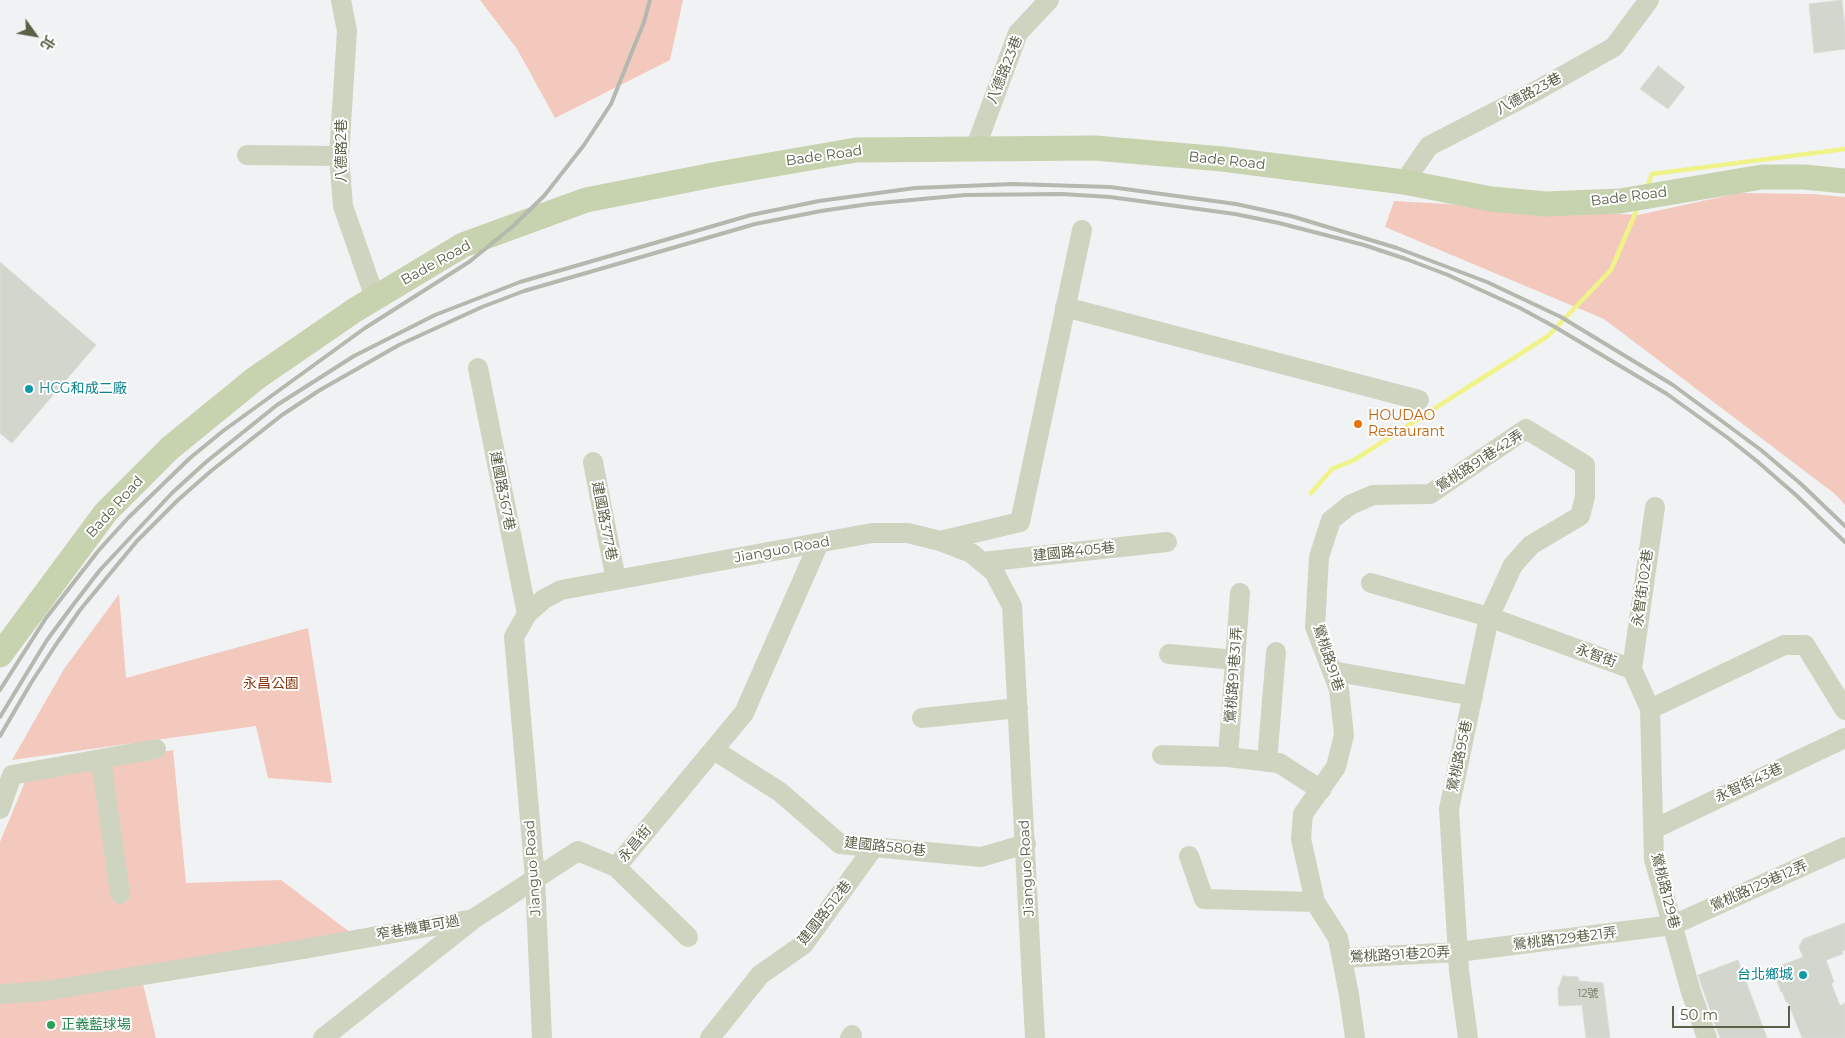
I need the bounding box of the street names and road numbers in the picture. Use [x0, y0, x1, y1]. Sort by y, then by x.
street label: 八德路23巷 [984, 34, 1026, 106]
street label: 八德路23巷 [1493, 70, 1565, 118]
street label: 八德路2巷 [334, 119, 350, 183]
street label: Bade Road [785, 142, 863, 170]
street label: Bade Road [1188, 149, 1266, 173]
street label: Bade Road [1590, 184, 1668, 210]
street label: Bade Road [398, 237, 474, 289]
street label: 鶯桃路91巷42弄 [1433, 427, 1527, 495]
street label: 建國路367巷 [486, 450, 518, 532]
street label: Bade Road [83, 473, 147, 541]
street label: 建國路377巷 [588, 480, 620, 562]
street label: Jianguo Road [733, 533, 831, 567]
street label: 建國路405巷 [1032, 539, 1116, 565]
street label: 永智街102巷 [1629, 548, 1657, 628]
street label: 鶯桃路91巷 [1309, 622, 1347, 694]
street label: 鶯桃路91巷31弄 [1222, 626, 1246, 724]
street label: 永智街 [1573, 641, 1619, 671]
street label: 鶯桃路95巷 [1444, 719, 1476, 793]
street label: 永智街43巷 [1712, 760, 1786, 806]
street label: Jianguo Road [521, 819, 545, 917]
street label: Jianguo Road [1016, 819, 1038, 917]
street label: 永昌街 [615, 823, 655, 865]
street label: 建國路580巷 [843, 834, 927, 860]
street label: 鶯桃路129巷 [1647, 851, 1683, 931]
street label: 鶯桃路129巷12弄 [1708, 857, 1810, 915]
street label: 建國路512巷 [795, 878, 855, 948]
street label: 窄巷機車可過 [375, 912, 461, 944]
street label: 鶯桃路129巷21弄 [1512, 924, 1618, 954]
street label: 鶯桃路91巷20弄 [1349, 944, 1451, 966]

